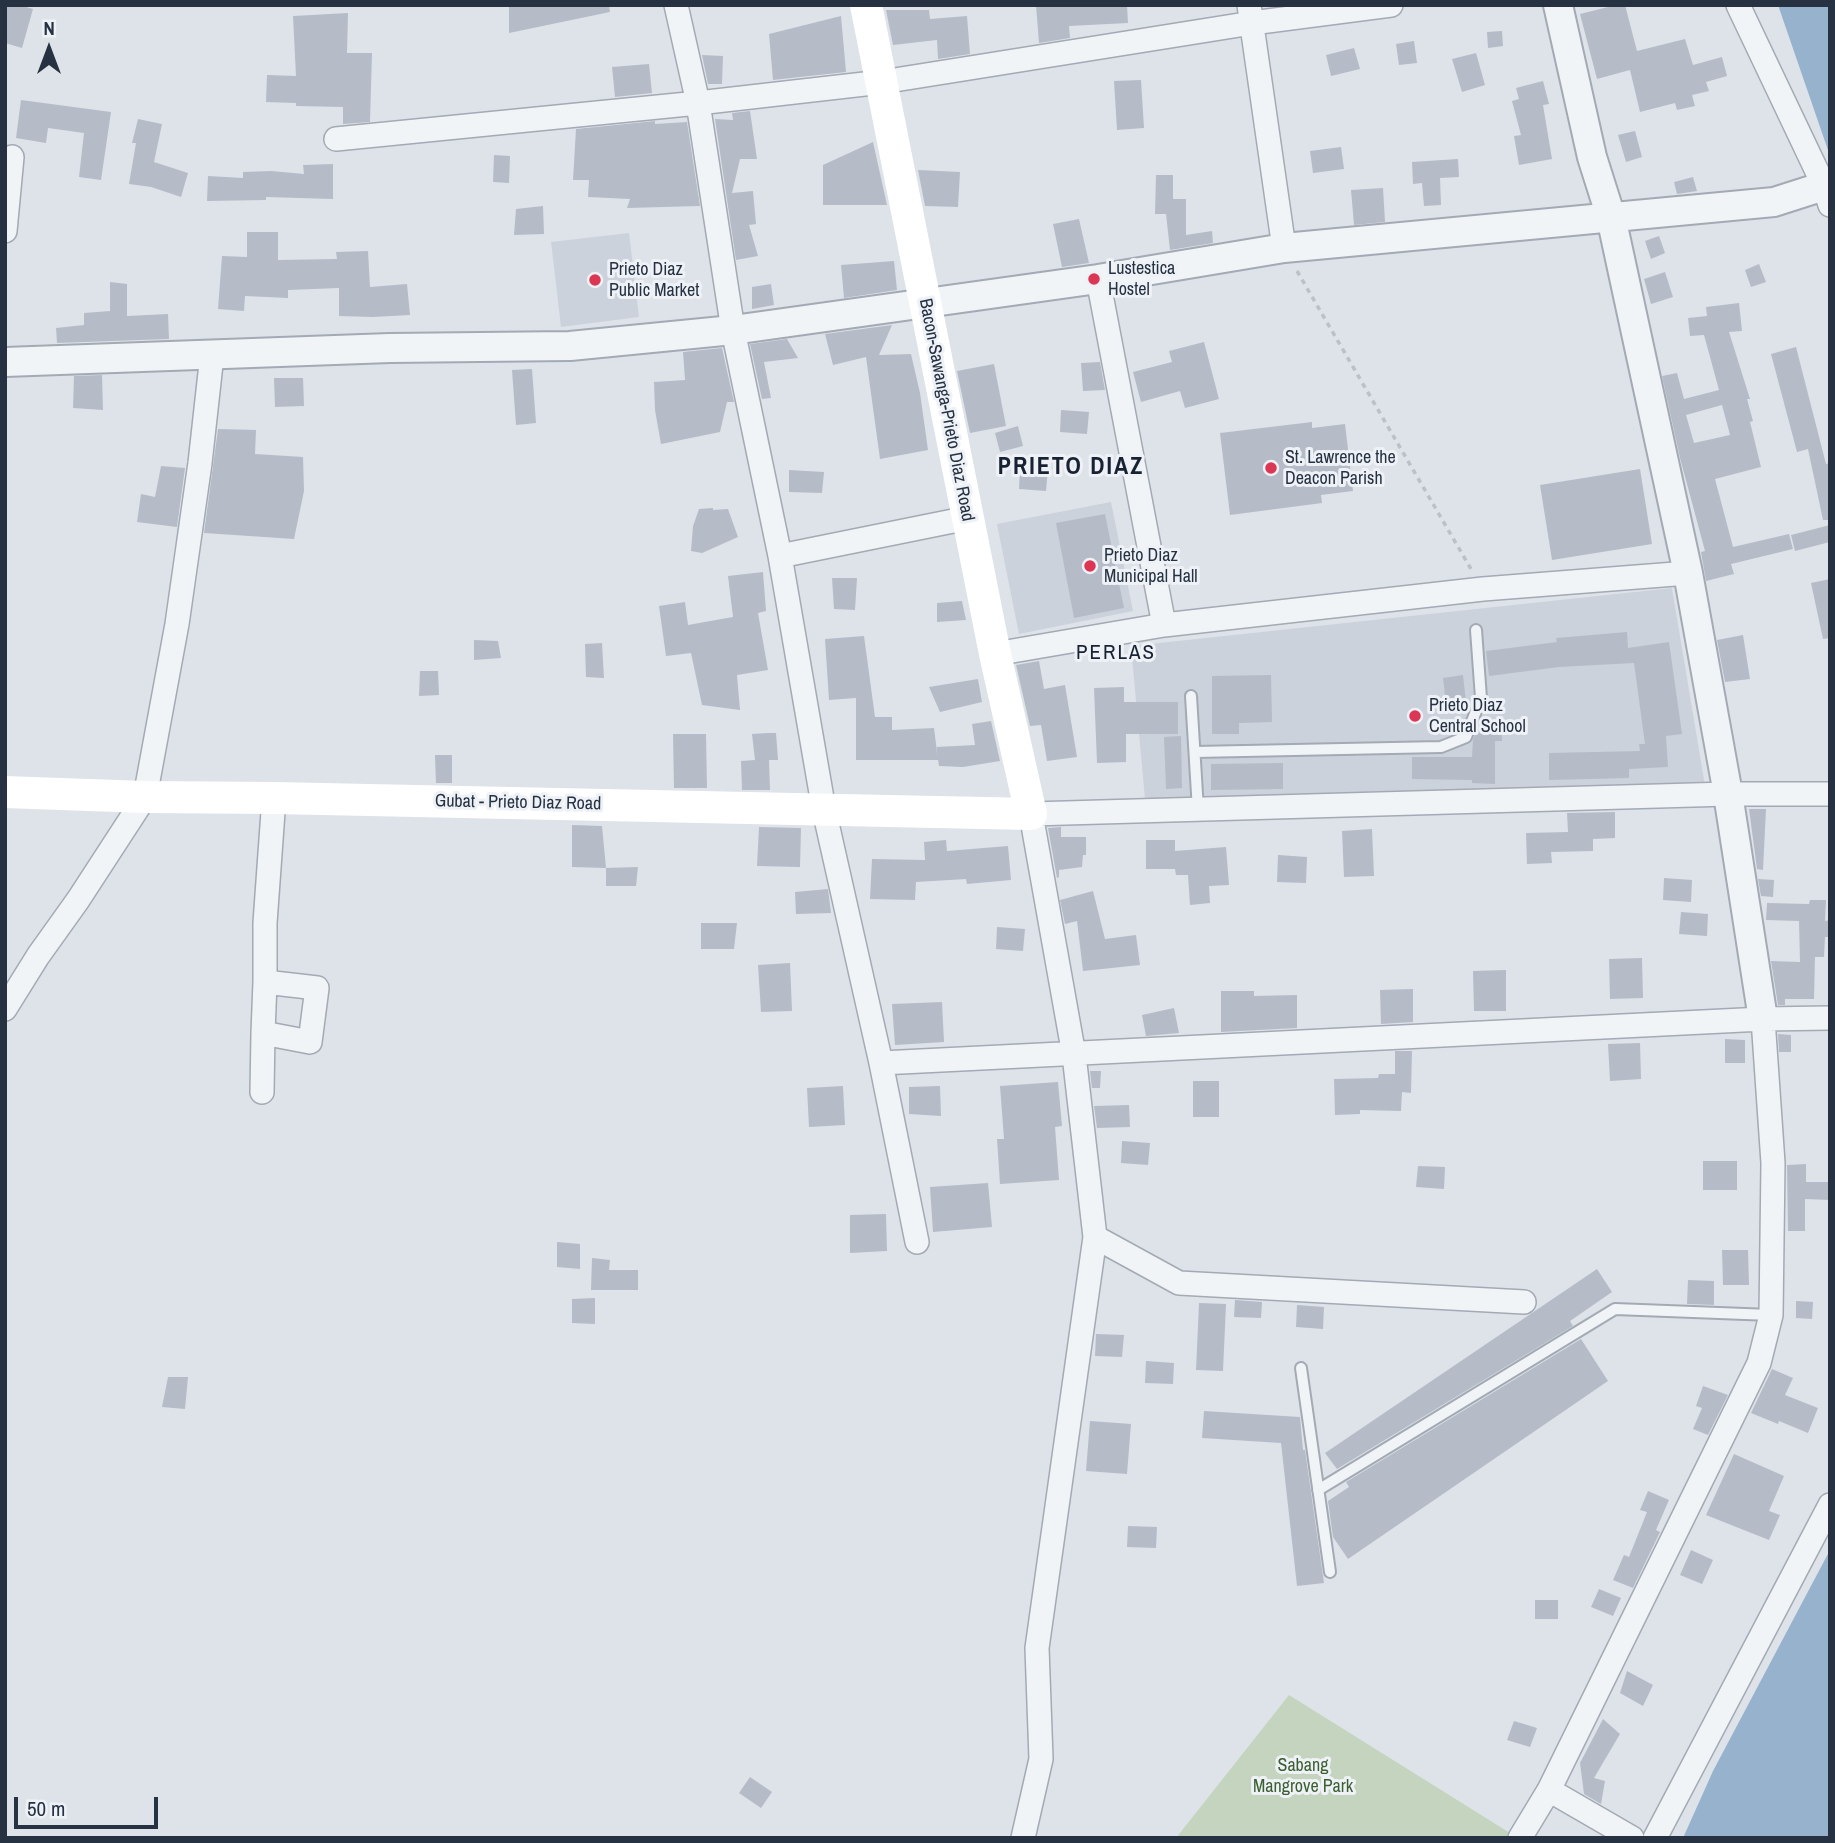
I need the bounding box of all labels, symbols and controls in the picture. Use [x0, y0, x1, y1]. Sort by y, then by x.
north arrow [14, 14, 84, 84]
text: N [43, 15, 55, 41]
place label: Lustestica Hostel [1108, 258, 1175, 300]
place label: Prieto Diaz Public Market [609, 259, 699, 302]
marker: Lustestica Hostel [1086, 271, 1102, 287]
marker: Prieto Diaz Public Market [587, 272, 603, 288]
street label: Bacon-Sawanga-Prieto Diaz Road [914, 297, 978, 523]
place label: St. Lawrence the Deacon Parish [1285, 447, 1396, 490]
district label: PRIETO DIAZ [999, 454, 1143, 482]
marker: St. Lawrence the Deacon Parish [1263, 460, 1279, 476]
place label: Prieto Diaz Municipal Hall [1104, 545, 1198, 588]
marker: Prieto Diaz Municipal Hall [1082, 558, 1098, 574]
district label: PERLAS [1077, 640, 1155, 666]
place label: Prieto Diaz Central School [1429, 695, 1526, 738]
marker: Prieto Diaz Central School [1407, 708, 1423, 724]
street label: Gubat - Prieto Diaz Road [435, 791, 601, 815]
park label: Sabang Mangrove Park [1253, 1755, 1353, 1798]
scale bar [18, 1784, 161, 1828]
text: 50 m [27, 1794, 65, 1823]

